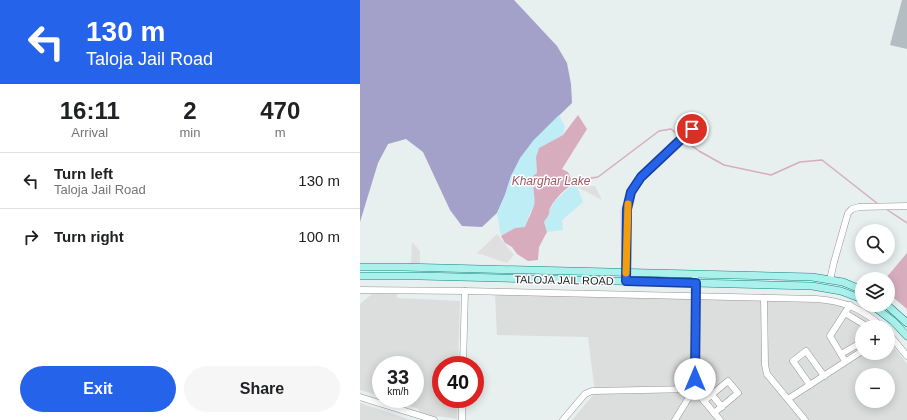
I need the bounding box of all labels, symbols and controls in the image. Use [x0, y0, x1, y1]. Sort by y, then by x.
icon: left [20, 16, 72, 68]
text: 130 m [86, 16, 165, 47]
text: Taloja Jail Road [86, 49, 213, 69]
text: 16:11 [60, 97, 120, 124]
text: 2 [183, 97, 197, 124]
text: 470 [260, 97, 300, 124]
pin [675, 112, 709, 146]
icon: arrive [681, 118, 703, 140]
text: Arrival [71, 125, 108, 140]
text: min [180, 125, 200, 140]
text: m [275, 125, 286, 140]
text: Turn left [54, 165, 113, 182]
icon: left [20, 170, 42, 192]
text: 130 m [298, 172, 340, 189]
water label: Kharghar Lake [512, 174, 591, 188]
text: Taloja Jail Road [54, 182, 146, 197]
map controls [855, 224, 895, 408]
button: search [855, 224, 895, 264]
icon: right [20, 226, 42, 248]
text: Turn right [54, 228, 124, 245]
text: 100 m [298, 228, 340, 245]
button: layers [855, 272, 895, 312]
street label: TALOJA JAIL ROAD [514, 273, 614, 287]
button: + [855, 320, 895, 360]
speed limit sign: 40 [432, 356, 484, 408]
position arrow [674, 358, 716, 400]
button: Exit [20, 366, 176, 412]
button: Share [184, 366, 340, 412]
text: 33 [387, 366, 409, 388]
button: − [855, 368, 895, 408]
text: km/h [387, 386, 409, 397]

